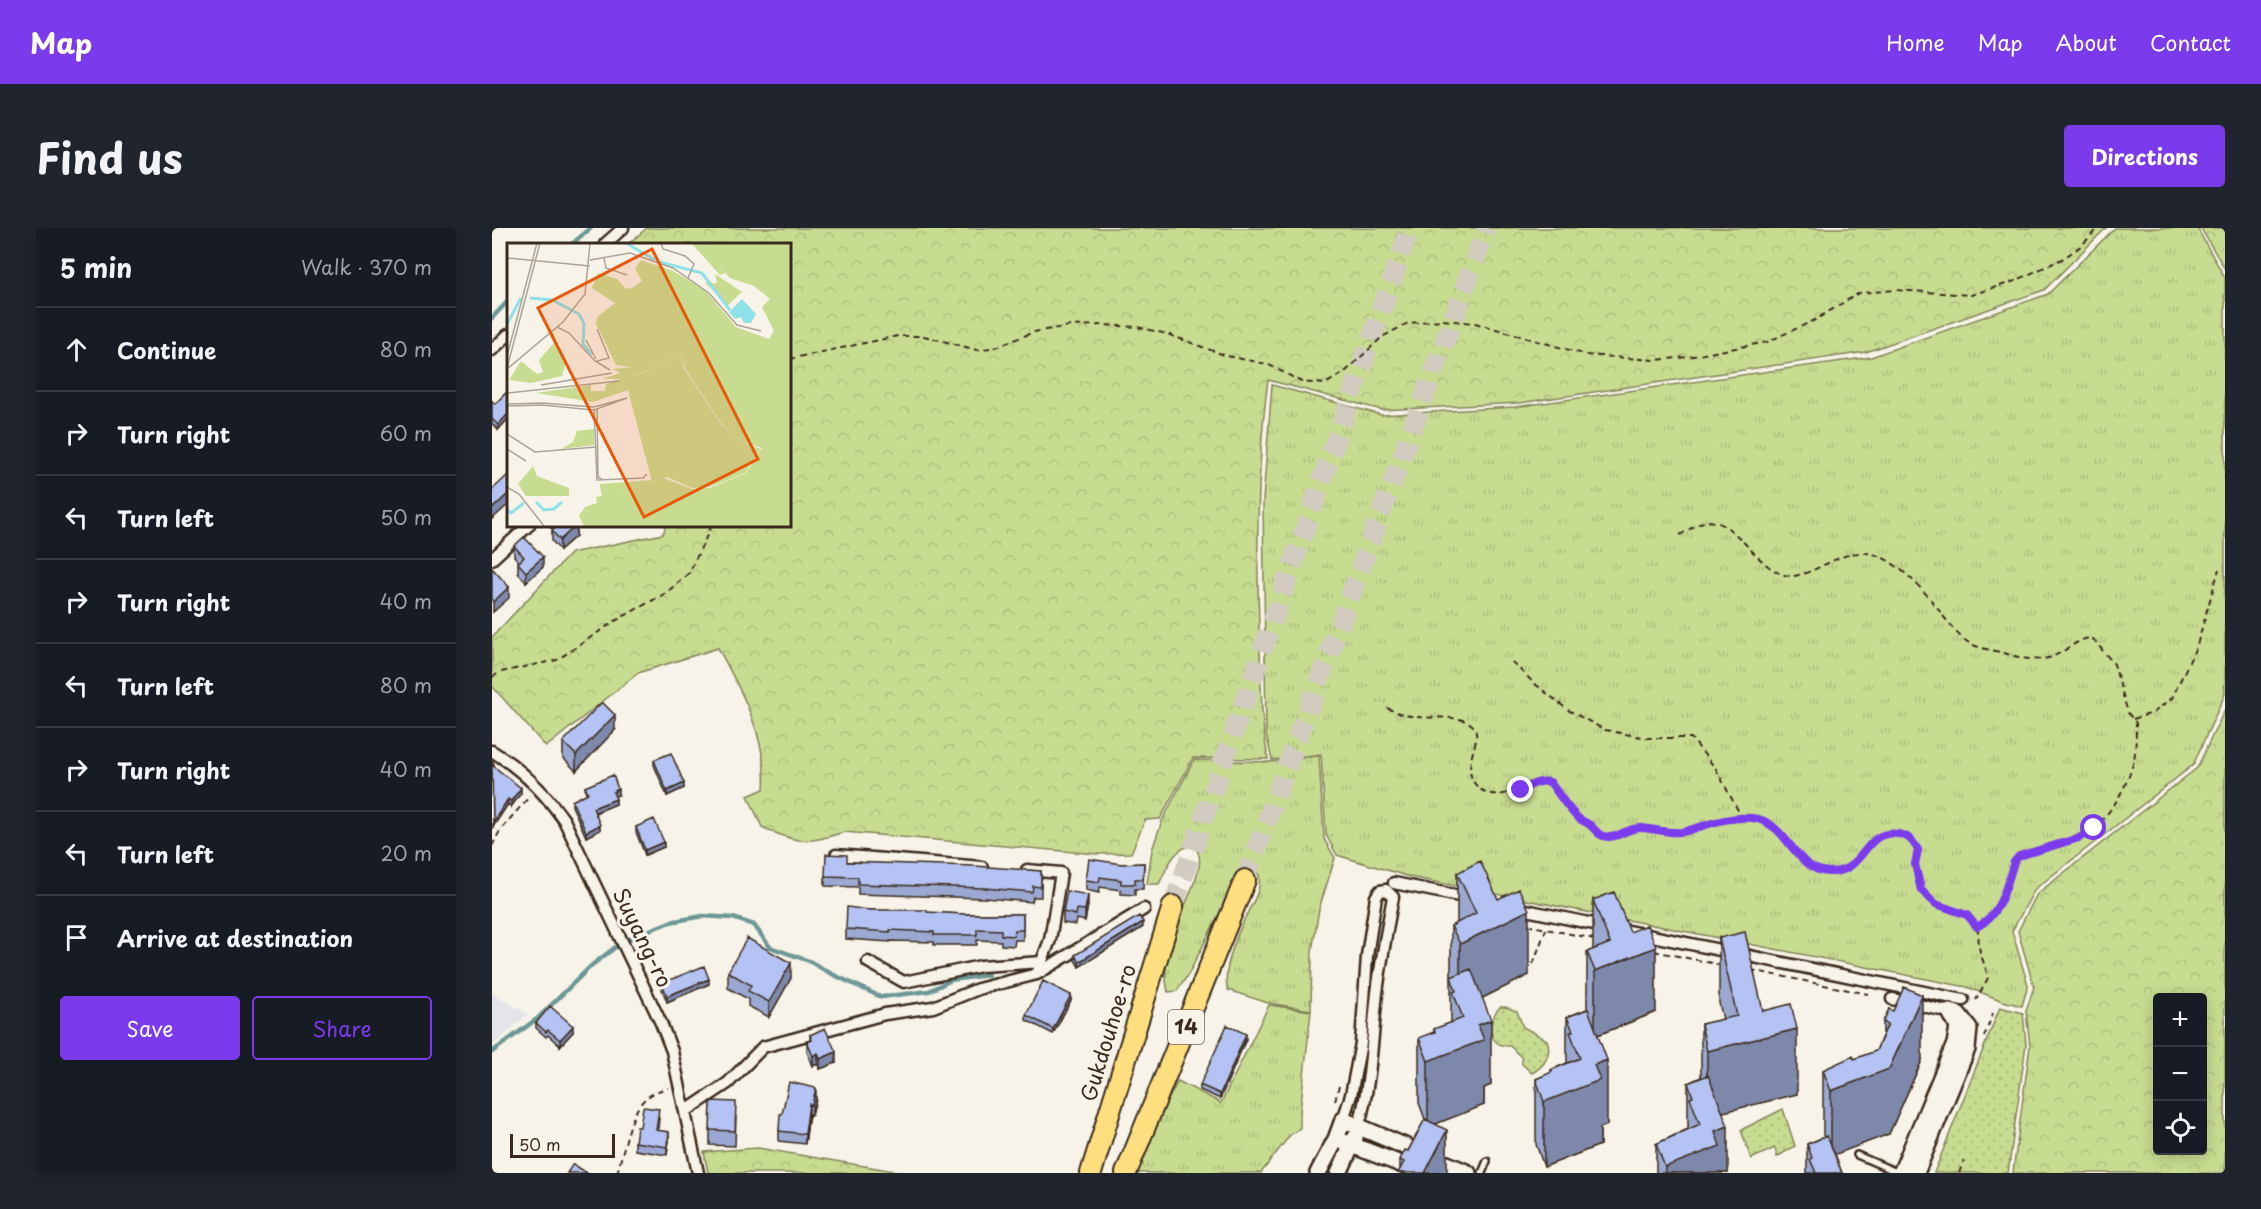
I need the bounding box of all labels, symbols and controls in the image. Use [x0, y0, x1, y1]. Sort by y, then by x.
text: Map [30, 21, 92, 64]
text: Home [1886, 26, 1945, 58]
text: Map [1978, 26, 2023, 58]
text: About [2056, 26, 2117, 58]
text: Contact [2150, 26, 2231, 58]
text: Find us [36, 125, 183, 188]
button: Directions [2064, 125, 2225, 187]
inset map [507, 243, 790, 526]
text: 5 min [60, 248, 132, 287]
text: Walk · 370 m [301, 252, 432, 282]
icon: ahead [60, 333, 93, 366]
text: Continue [117, 333, 216, 366]
text: 80 m [380, 334, 432, 364]
icon: right [60, 417, 93, 450]
text: Turn right [117, 417, 230, 450]
text: 60 m [380, 418, 432, 448]
icon: left [60, 501, 93, 534]
text: Turn left [117, 501, 214, 534]
text: 50 m [380, 502, 432, 532]
icon: right [60, 585, 93, 618]
text: Turn right [117, 585, 230, 618]
text: 40 m [380, 586, 432, 616]
icon: left [60, 669, 93, 702]
text: Turn left [117, 669, 214, 702]
text: 80 m [380, 670, 432, 700]
icon: right [60, 753, 93, 786]
text: Turn right [117, 753, 230, 786]
text: 40 m [380, 754, 432, 784]
route end [1507, 776, 1533, 802]
route start [2080, 814, 2106, 840]
icon: left [60, 837, 93, 870]
text: Turn left [117, 837, 214, 870]
text: 20 m [380, 838, 432, 868]
street label: Suyang-ro [606, 882, 682, 992]
icon: arrive [60, 921, 93, 954]
text: Arrive at destination [117, 921, 353, 954]
street label: Gukdouhoe-ro [1071, 960, 1143, 1105]
map controls [2153, 993, 2207, 1155]
button: + [2153, 993, 2207, 1047]
button: Save [60, 996, 240, 1060]
button: Share [252, 996, 432, 1060]
road number: 14 [1168, 1010, 1204, 1044]
button: − [2153, 1047, 2207, 1101]
button: locate [2153, 1101, 2207, 1155]
scale bar [510, 1131, 615, 1158]
text: 50 m [519, 1132, 560, 1156]

